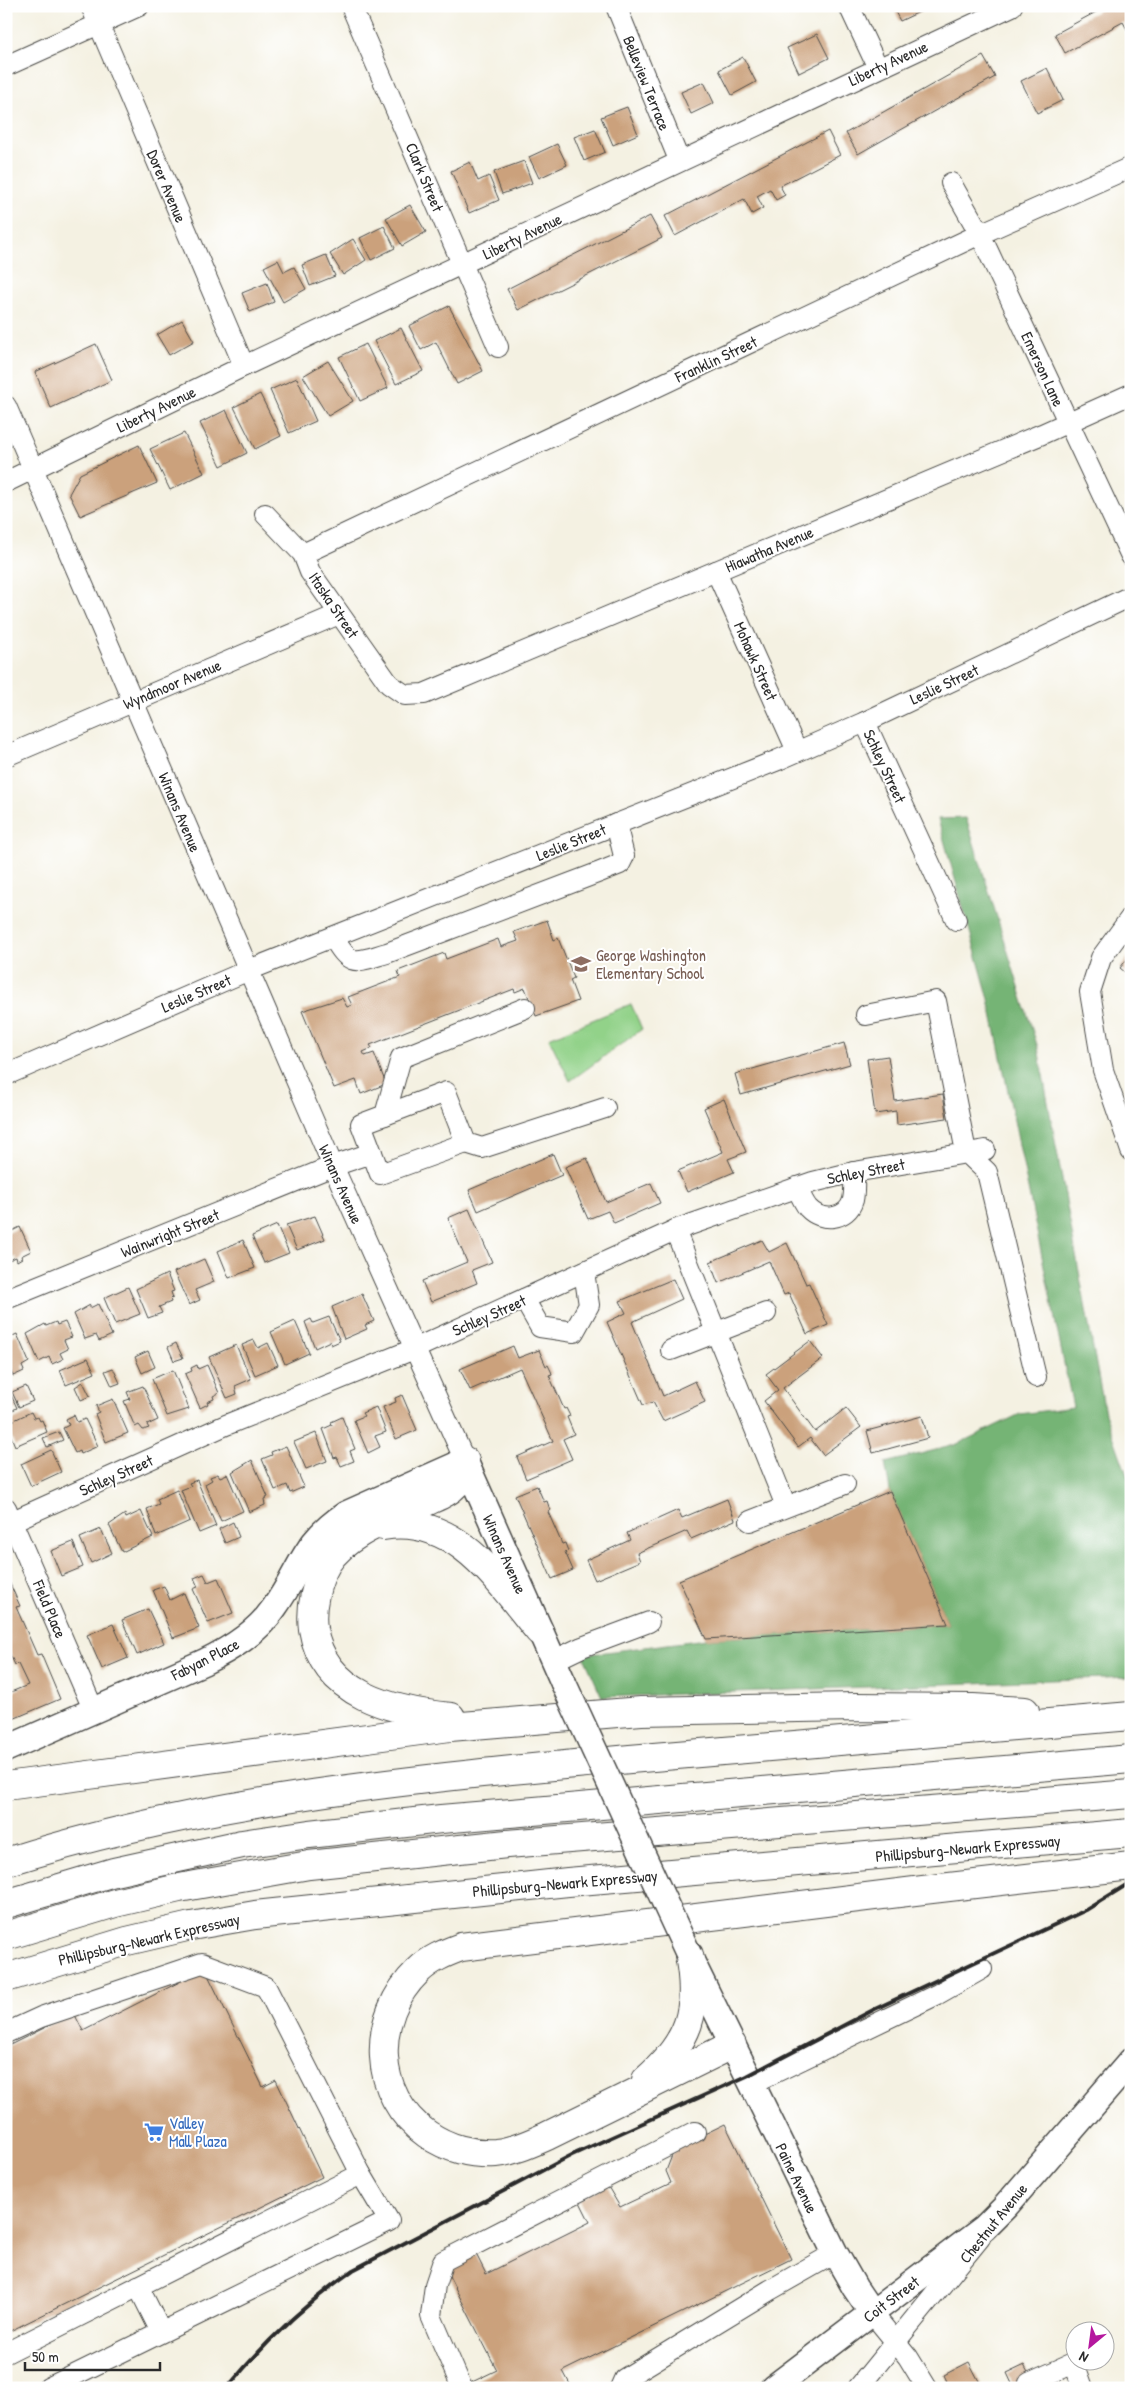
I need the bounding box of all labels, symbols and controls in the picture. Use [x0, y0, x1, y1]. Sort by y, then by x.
street label: Belleview Terrace [618, 32, 676, 134]
street label: Liberty Avenue [845, 35, 932, 91]
street label: Clark Street [401, 139, 450, 215]
street label: Dorer Avenue [142, 146, 192, 226]
street label: Liberty Avenue [479, 207, 566, 265]
street label: Emerson Lane [1016, 328, 1070, 410]
street label: Franklin Street [670, 330, 761, 388]
street label: Liberty Avenue [113, 380, 200, 438]
street label: Hiawatha Avenue [722, 520, 817, 577]
street label: Itaska Street [304, 568, 365, 643]
street label: Mohawk Street [729, 618, 783, 704]
street label: Wyndmoor Avenue [120, 653, 225, 715]
street label: Leslie Street [906, 658, 982, 710]
street label: Schley Street [858, 726, 912, 807]
street label: Winans Avenue [153, 769, 207, 856]
street label: Leslie Street [533, 818, 610, 866]
place label: George Washington Elementary School [596, 944, 706, 984]
school or university icon: George Washington Elementary School [570, 953, 592, 975]
street label: Leslie Street [158, 968, 235, 1018]
street label: Winans Avenue [314, 1141, 369, 1228]
street label: Schley Street [825, 1153, 907, 1189]
street label: Wainwright Street [117, 1203, 223, 1263]
street label: Schley Street [449, 1289, 530, 1341]
street label: Schley Street [76, 1449, 157, 1501]
street label: Winans Avenue [478, 1511, 533, 1598]
street label: Field Place [28, 1576, 72, 1642]
street label: Fabyan Place [166, 1632, 243, 1686]
street label: Phillipsburg-Newark Expressway [875, 1829, 1062, 1867]
street label: Phillipsburg-Newark Expressway [472, 1864, 659, 1902]
street label: Phillipsburg-Newark Expressway [56, 1907, 242, 1971]
place label: Valley Mall Plaza [169, 2112, 227, 2152]
supermarket icon: Valley Mall Plaza [143, 2121, 165, 2143]
street label: Paine Avenue [771, 2139, 824, 2217]
street label: Chestnut Avenue [954, 2178, 1032, 2268]
street label: Coit Street [858, 2270, 924, 2327]
north arrow [1064, 2322, 1114, 2372]
scale bar [25, 2339, 160, 2371]
text: 50 m [32, 2346, 59, 2367]
text: N [1075, 2347, 1091, 2368]

